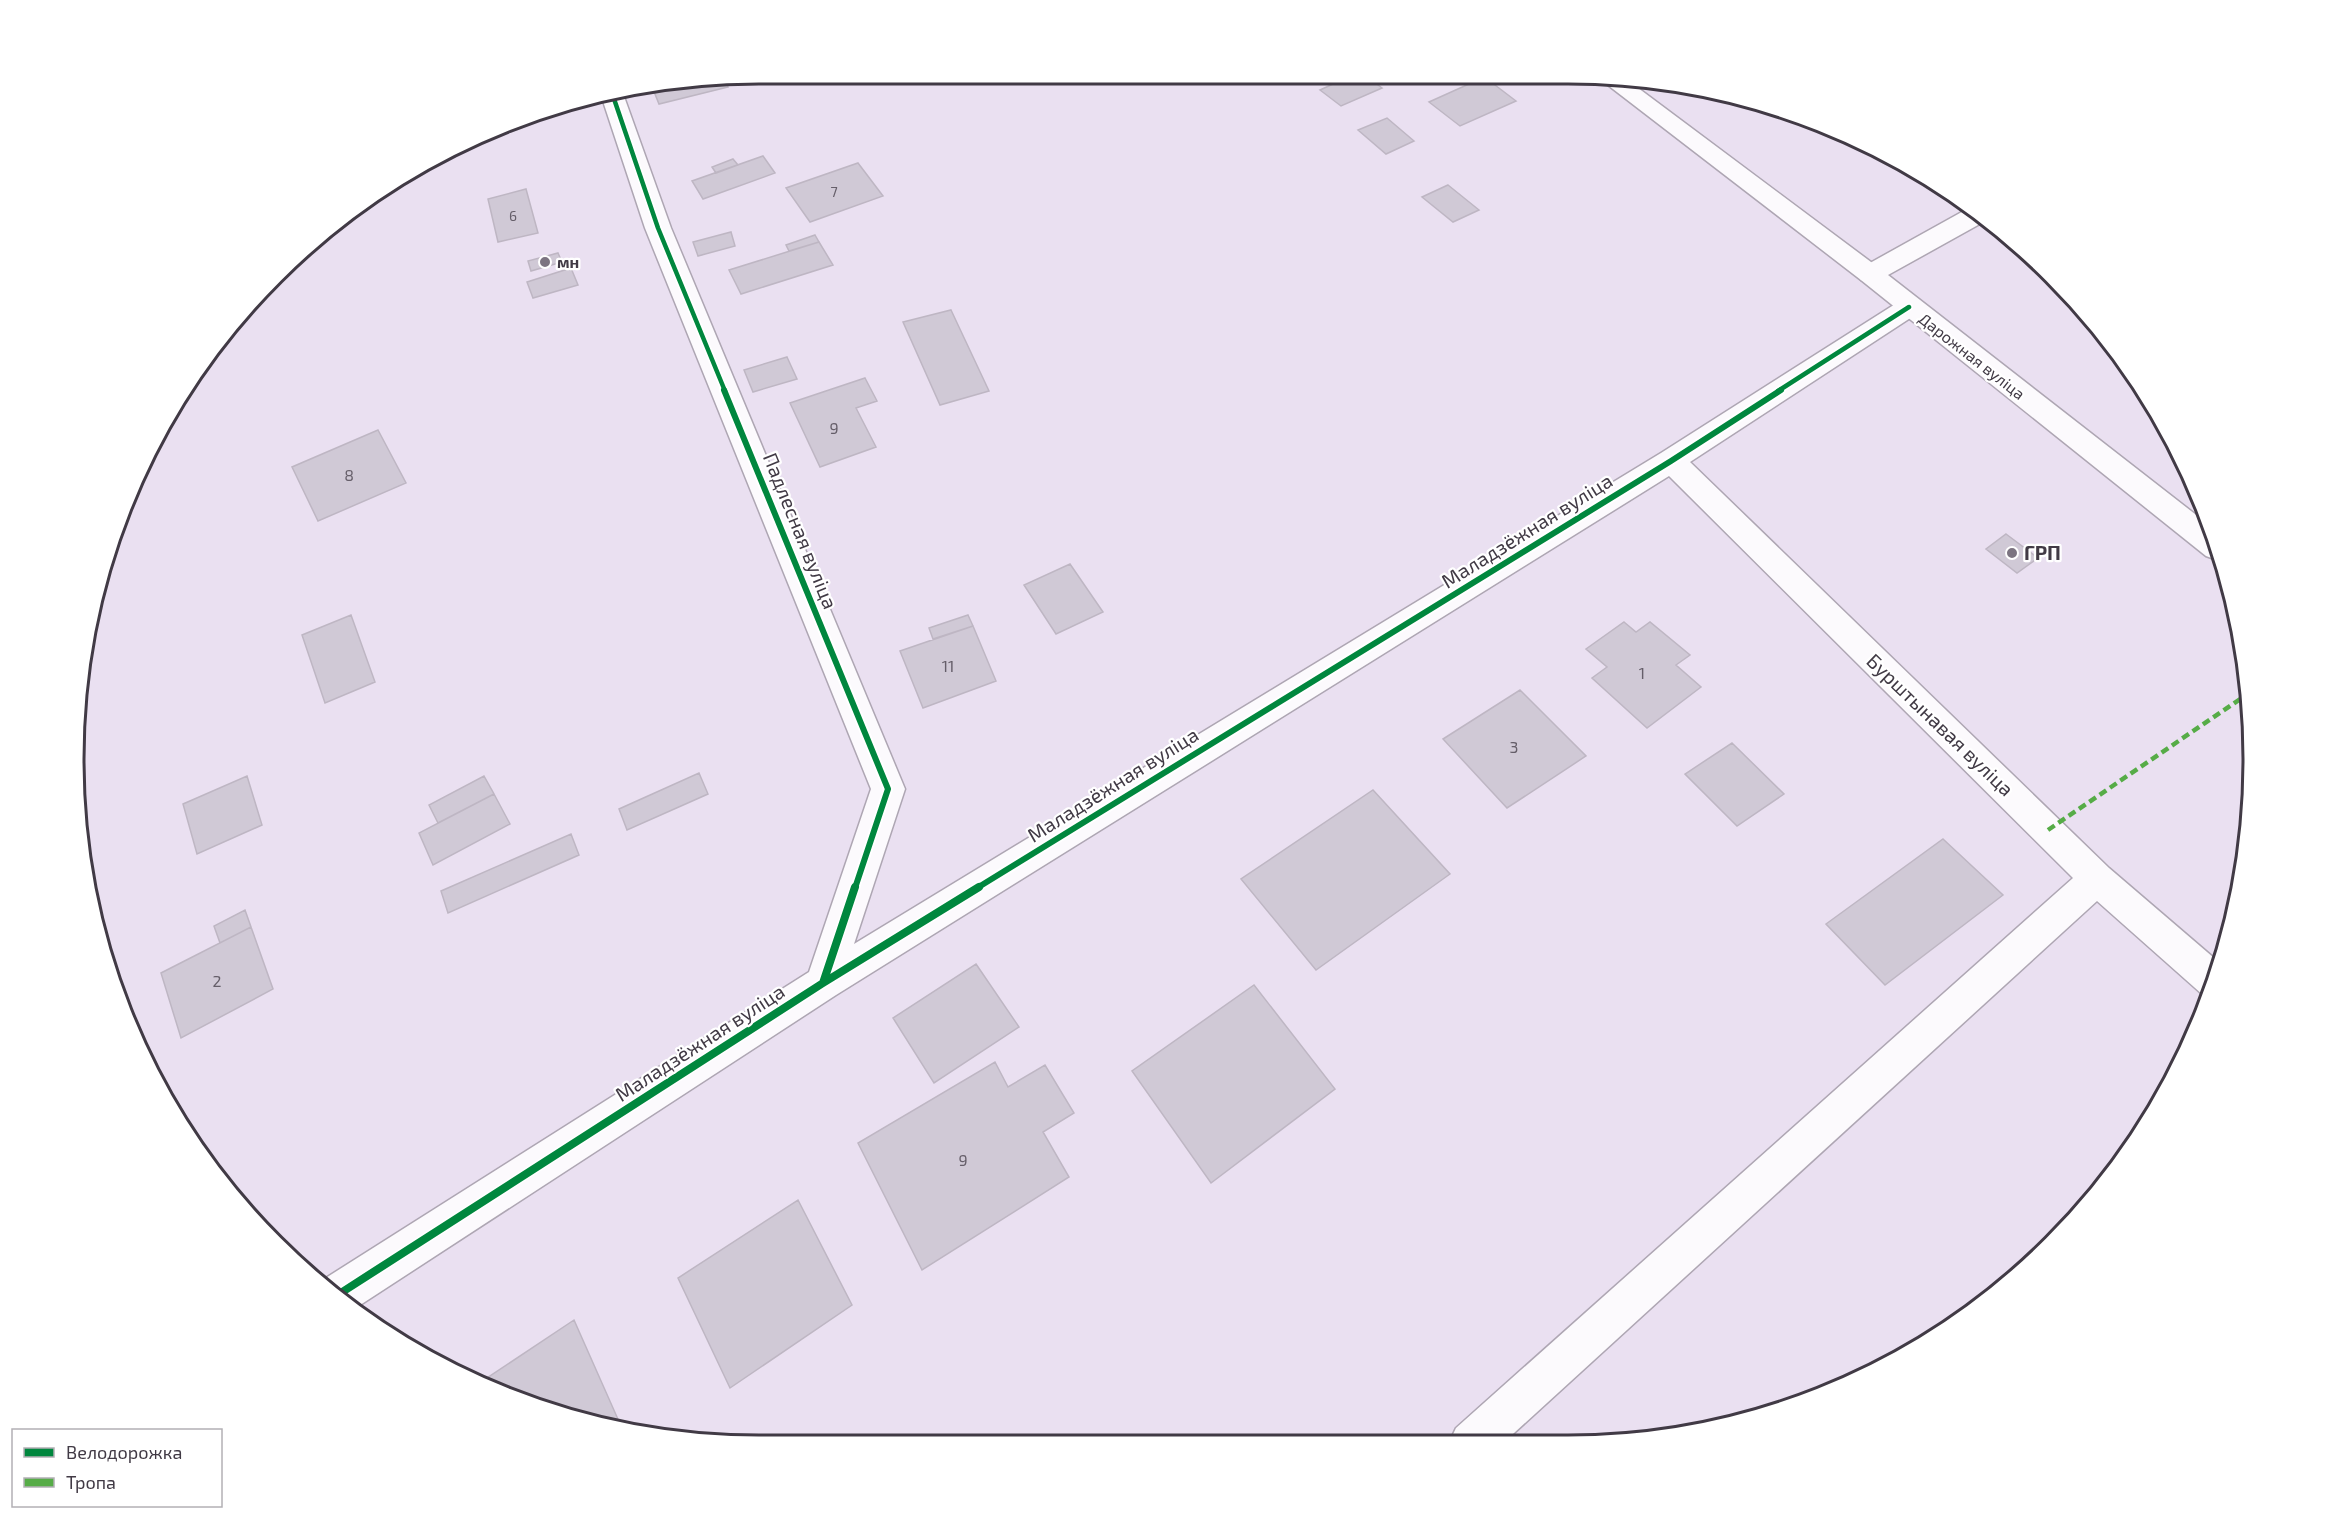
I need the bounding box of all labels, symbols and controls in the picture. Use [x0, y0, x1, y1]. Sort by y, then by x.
house number: 7 [830, 183, 838, 200]
house number: 6 [509, 207, 517, 224]
place label: мн [557, 252, 579, 271]
marker: мн [538, 255, 552, 269]
street label: Дарожная вуліца [1915, 308, 2029, 404]
house number: 9 [829, 418, 839, 437]
street label: Падлесная вуліца [758, 449, 843, 613]
house number: 8 [344, 465, 354, 484]
street label: Маладзёжная вуліца [1437, 468, 1617, 593]
place label: ГРП [2024, 540, 2061, 564]
marker: ГРП [2005, 546, 2019, 560]
street label: Бурштынавая вуліца [1862, 648, 2019, 801]
house number: 11 [942, 656, 954, 675]
house number: 1 [1639, 663, 1645, 682]
street label: Маладзёжная вуліца [1023, 722, 1203, 847]
house number: 3 [1510, 737, 1518, 756]
house number: 2 [213, 971, 222, 990]
street label: Маладзёжная вуліца [610, 978, 789, 1107]
house number: 9 [958, 1150, 968, 1169]
legend [12, 1429, 222, 1507]
text: Велодорожка [66, 1441, 182, 1463]
text: Тропа [66, 1471, 116, 1493]

